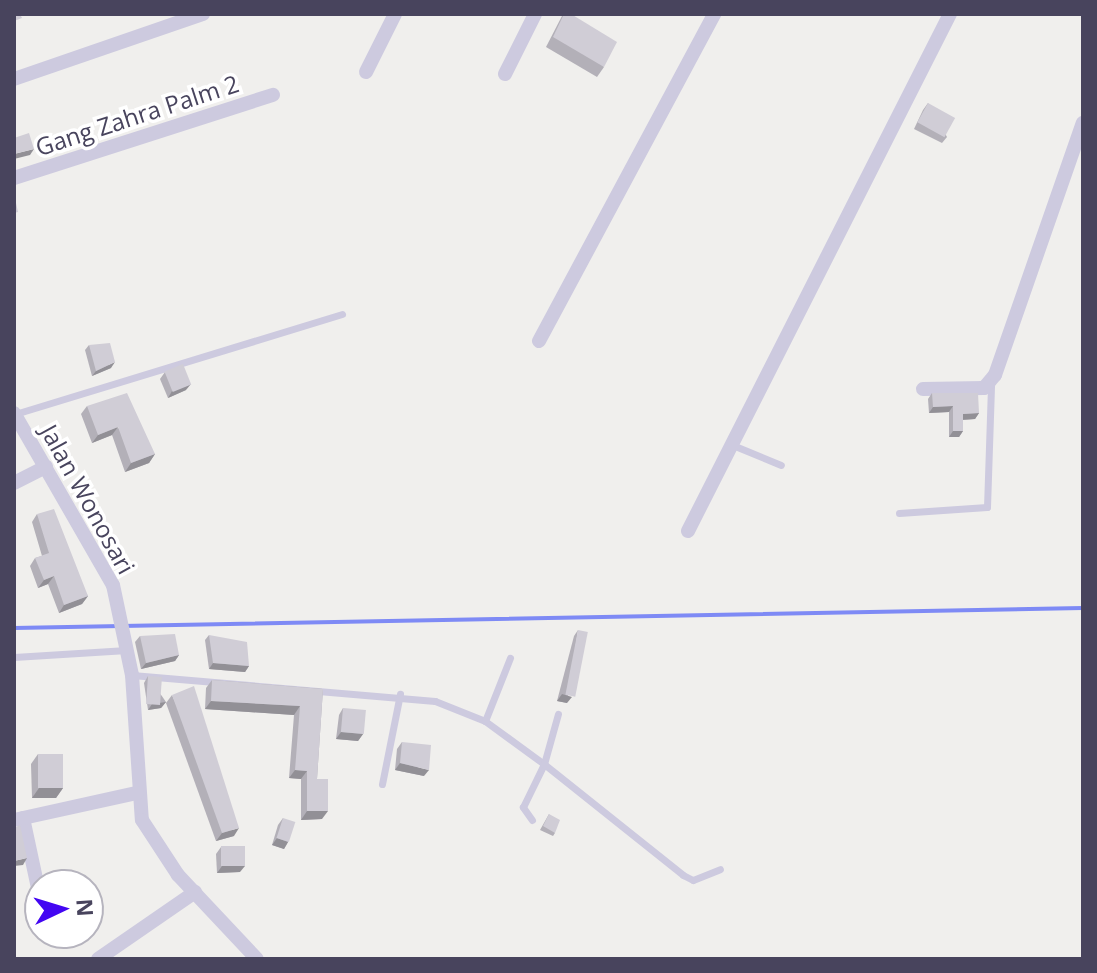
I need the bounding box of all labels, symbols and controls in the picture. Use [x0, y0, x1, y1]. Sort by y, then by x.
street label: Gang Zahra Palm 2 [32, 69, 242, 161]
street label: Jalan Wonosari [35, 419, 141, 579]
north arrow [24, 869, 104, 949]
text: N [70, 897, 102, 917]

